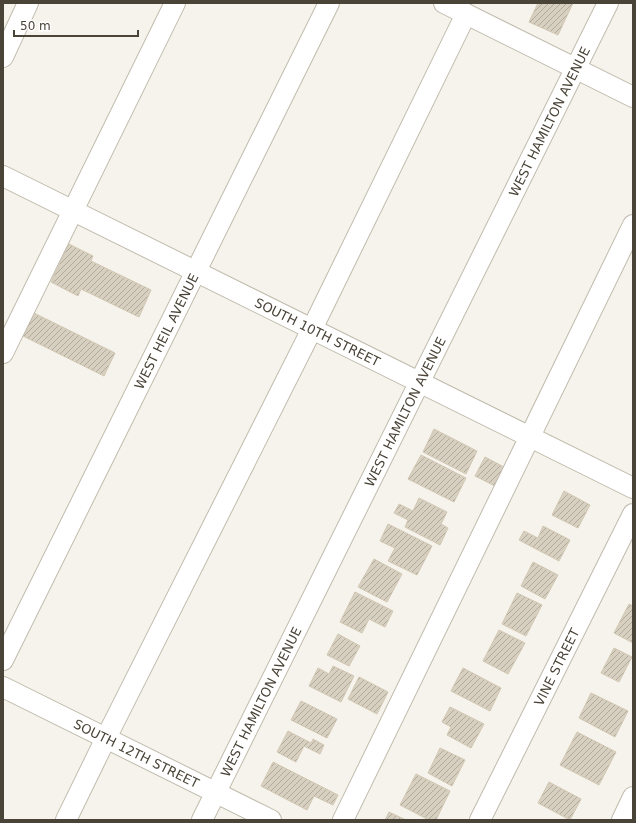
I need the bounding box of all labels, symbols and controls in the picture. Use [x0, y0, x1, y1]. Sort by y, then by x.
scale bar [14, 12, 138, 38]
text: 50 m [20, 19, 51, 33]
street label: WEST HAMILTON AVENUE [506, 44, 593, 199]
street label: WEST HEIL AVENUE [131, 271, 201, 392]
street label: SOUTH 10TH STREET [252, 294, 383, 369]
street label: WEST HAMILTON AVENUE [361, 334, 448, 489]
street label: WEST HAMILTON AVENUE [217, 624, 304, 779]
street label: VINE STREET [531, 626, 582, 708]
street label: SOUTH 12TH STREET [71, 716, 202, 791]

